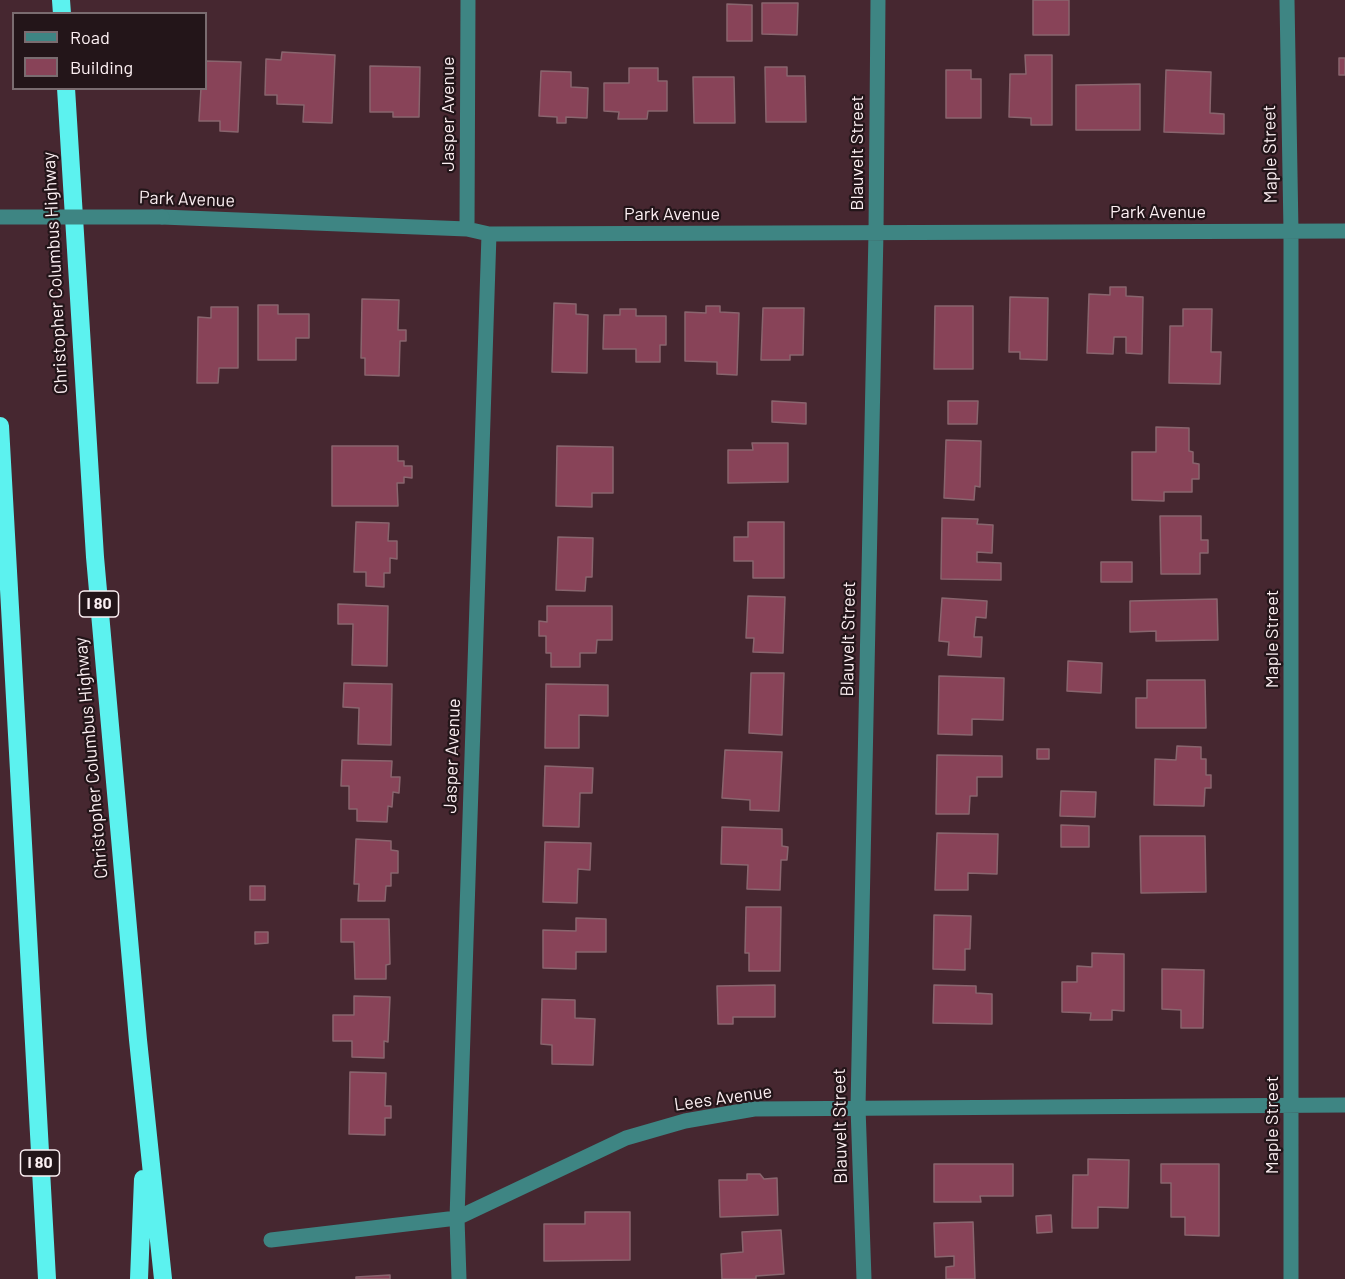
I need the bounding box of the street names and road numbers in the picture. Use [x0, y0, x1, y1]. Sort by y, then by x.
street label: Jasper Avenue [437, 56, 459, 172]
street label: Blauvelt Street [846, 95, 868, 211]
street label: Maple Street [1258, 105, 1282, 203]
street label: Christopher Columbus Highway [38, 151, 72, 395]
street label: Park Avenue [139, 187, 235, 211]
street label: Park Avenue [1110, 201, 1206, 223]
street label: Park Avenue [624, 203, 720, 225]
street label: Blauvelt Street [836, 581, 860, 697]
street label: Maple Street [1261, 590, 1283, 688]
road number: I 80 [80, 591, 118, 617]
street label: Christopher Columbus Highway [70, 636, 112, 880]
street label: Jasper Avenue [439, 698, 465, 814]
street label: Blauvelt Street [828, 1068, 852, 1184]
street label: Maple Street [1261, 1076, 1283, 1174]
street label: Lees Avenue [673, 1080, 773, 1116]
road number: I 80 [20, 1150, 60, 1176]

